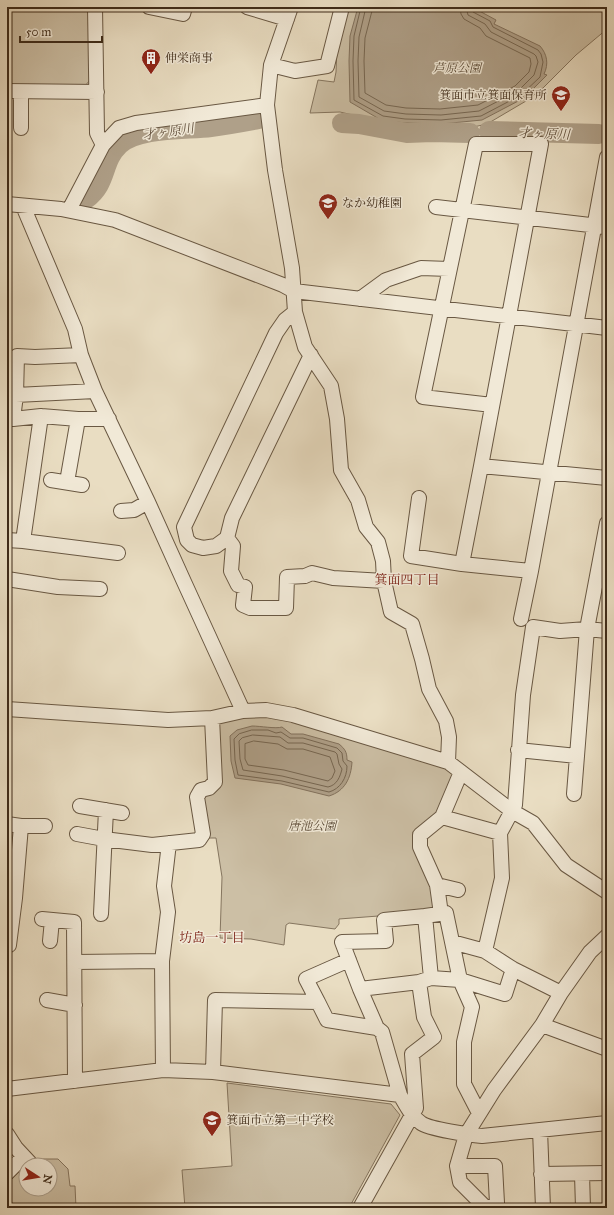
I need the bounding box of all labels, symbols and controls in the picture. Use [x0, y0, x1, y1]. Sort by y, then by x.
scale bar [20, 18, 102, 44]
text: 50 m [26, 25, 51, 39]
building icon: 伸栄商事 [140, 47, 162, 75]
place label: 伸栄商事 [165, 51, 213, 65]
park label: 芦原公園 [433, 61, 483, 75]
school or university icon: 箕面市立箕面保育所 [550, 84, 572, 112]
place label: 箕面市立箕面保育所 [439, 88, 547, 102]
water label: 才ヶ原川 [141, 120, 197, 144]
water label: 才ヶ原川 [518, 125, 572, 143]
school or university icon: なか幼稚園 [317, 192, 339, 220]
place label: なか幼稚園 [342, 196, 402, 210]
district label: 箕面四丁目 [374, 572, 440, 588]
park label: 唐池公園 [288, 819, 338, 833]
district label: 坊島一丁目 [179, 930, 245, 946]
school or university icon: 箕面市立第二中学校 [201, 1109, 223, 1137]
place label: 箕面市立第二中学校 [226, 1113, 334, 1127]
north arrow [18, 1157, 58, 1197]
text: N [40, 1173, 55, 1186]

